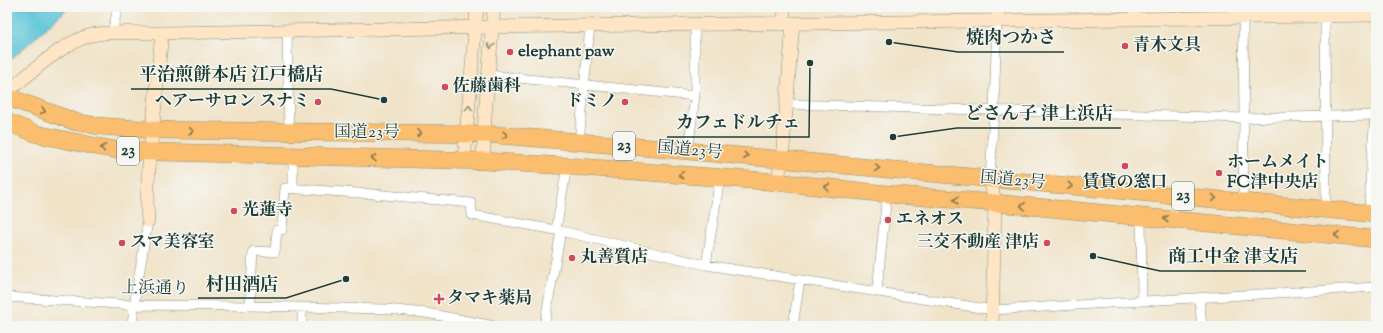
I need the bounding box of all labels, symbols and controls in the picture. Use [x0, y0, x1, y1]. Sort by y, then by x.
callout: 焼肉つかさ [958, 22, 1064, 52]
text: 焼肉つかさ [966, 26, 1056, 52]
place label: 青木文具 [1133, 34, 1201, 58]
place label: elephant paw [518, 40, 615, 64]
marker: 青木文具 [1120, 41, 1130, 51]
one-way arrow [486, 43, 495, 49]
marker: elephant paw [505, 47, 515, 57]
callout: 平治煎餅本店 江戸橋店 [131, 59, 331, 89]
text: 平治煎餅本店 江戸橋店 [139, 63, 323, 89]
place label: 佐藤歯科 [453, 75, 521, 99]
marker: 佐藤歯科 [440, 82, 450, 92]
place label: ヘアーサロン スナミ [155, 90, 310, 114]
place label: ドミノ [566, 90, 617, 114]
marker: ヘアーサロン スナミ [313, 97, 323, 107]
marker: ドミノ [620, 97, 630, 107]
callout: どさん子 津上浜店 [957, 98, 1121, 128]
text: どさん子 津上浜店 [965, 102, 1113, 128]
one-way arrow [464, 105, 473, 111]
one-way arrow [40, 106, 47, 115]
callout: カフェドルチェ [667, 107, 809, 137]
text: カフェドルチェ [676, 111, 800, 137]
street label: 国道23号 [334, 121, 400, 145]
one-way arrow [188, 127, 194, 135]
one-way arrow [416, 129, 422, 137]
one-way arrow [502, 131, 508, 140]
road number: 23 [613, 132, 635, 160]
street label: 国道23号 [656, 136, 724, 166]
road number: 23 [117, 137, 139, 165]
one-way arrow [100, 144, 106, 153]
place label: ホームメイト FC津中央店 [1227, 151, 1329, 195]
one-way arrow [743, 152, 749, 161]
one-way arrow [371, 154, 377, 162]
marker: 賃貸の窓口 [1120, 161, 1130, 171]
one-way arrow [874, 164, 880, 173]
street label: 国道23号 [979, 166, 1047, 196]
marker: ホームメイト FC津中央店 [1214, 168, 1224, 178]
one-way arrow [678, 170, 684, 179]
place label: 賃貸の窓口 [1083, 171, 1168, 195]
one-way arrow [1067, 181, 1073, 190]
road number: 23 [1172, 182, 1194, 210]
one-way arrow [824, 183, 830, 192]
one-way arrow [1211, 194, 1217, 203]
one-way arrow [953, 195, 959, 204]
place label: 光蓮寺 [242, 199, 293, 223]
one-way arrow [1020, 201, 1026, 210]
marker: 光蓮寺 [229, 206, 239, 216]
place label: エネオス [896, 208, 964, 232]
marker: エネオス [883, 215, 893, 225]
one-way arrow [1163, 215, 1169, 224]
place label: スマ美容室 [130, 231, 215, 255]
place label: 三交不動産 津店 [916, 231, 1039, 255]
one-way arrow [1334, 231, 1340, 240]
marker: スマ美容室 [117, 238, 127, 248]
marker: 三交不動産 津店 [1042, 238, 1052, 248]
callout: 商工中金 津支店 [1160, 241, 1306, 271]
text: 商工中金 津支店 [1168, 245, 1298, 271]
place label: 丸善質店 [580, 246, 648, 270]
marker: 丸善質店 [567, 253, 577, 263]
callout: 村田酒店 [198, 268, 286, 298]
text: 村田酒店 [206, 273, 278, 299]
street label: 上浜通り [121, 276, 189, 302]
place label: タマキ薬局 [447, 287, 532, 311]
marker: タマキ薬局 [434, 294, 444, 304]

